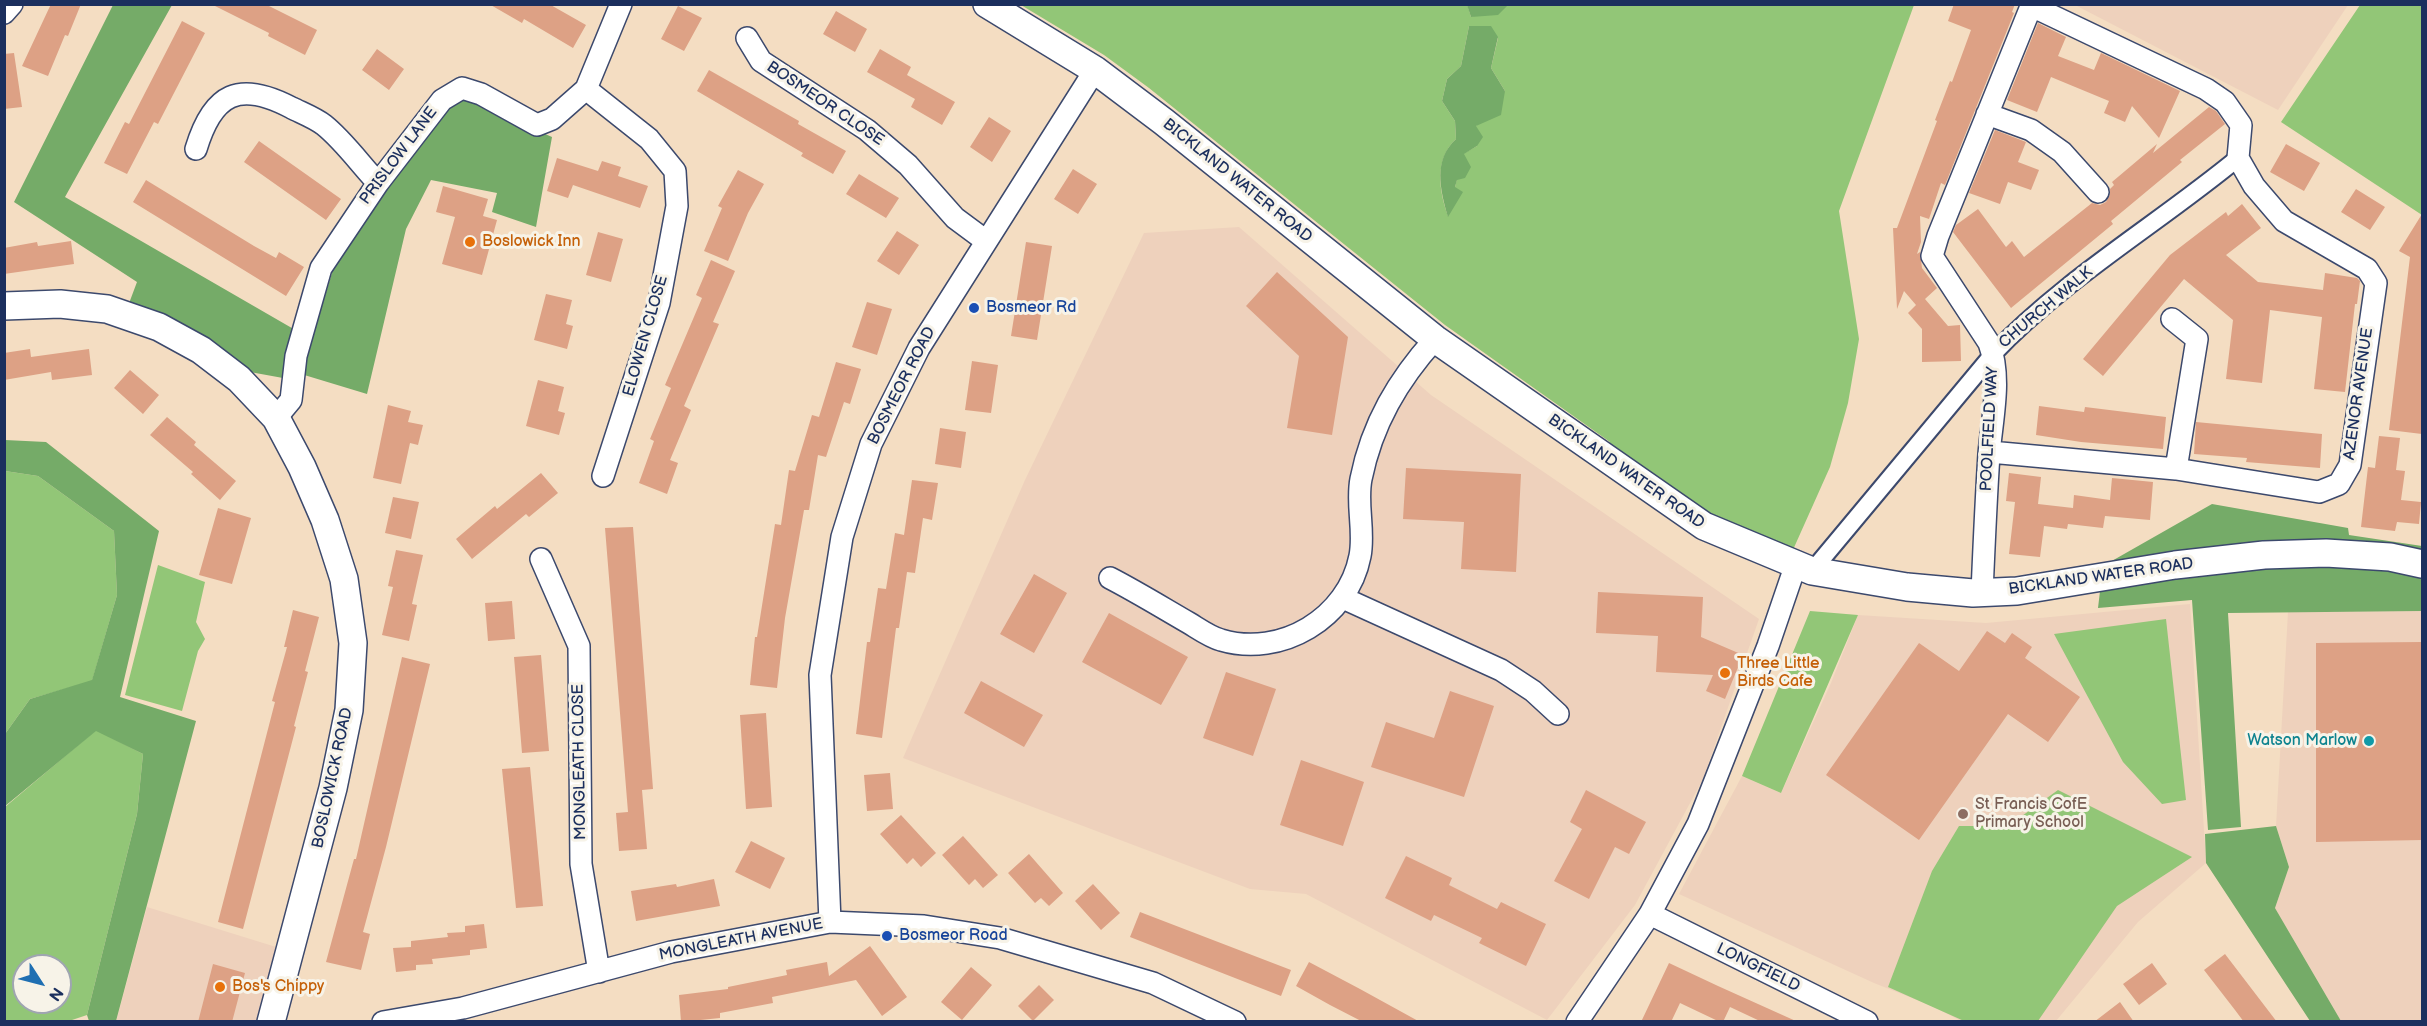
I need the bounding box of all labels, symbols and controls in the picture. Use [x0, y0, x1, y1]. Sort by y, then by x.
street label: BOSMEOR CLOSE [763, 58, 887, 150]
street label: PRISLOW LANE [356, 103, 442, 209]
street label: BICKLAND WATER ROAD [1158, 115, 1316, 247]
place label: Boslowick Inn [482, 232, 581, 252]
marker: Boslowick Inn [463, 235, 477, 249]
street label: CHURCH WALK [1995, 263, 2097, 353]
street label: ELOWEN CLOSE [620, 273, 672, 399]
place label: Bosmeor Rd [986, 298, 1076, 318]
marker: Bosmeor Rd [967, 301, 981, 315]
street label: BOSMEOR ROAD [864, 324, 940, 448]
street label: AZENOR AVENUE [2340, 327, 2378, 461]
street label: POOLFIELD WAY [1977, 366, 2003, 492]
street label: BICKLAND WATER ROAD [1544, 411, 1708, 533]
street label: BICKLAND WATER ROAD [2007, 555, 2195, 599]
place label: Three Little Birds Cafe [1737, 654, 1819, 692]
marker: Three Little Birds Cafe [1718, 666, 1732, 680]
street label: MONGLEATH CLOSE [569, 684, 591, 840]
street label: BOSLOWICK ROAD [309, 706, 357, 850]
place label: Watson Marlow [2247, 731, 2357, 751]
marker: Watson Marlow [2362, 734, 2376, 748]
place label: St Francis CofE Primary School [1975, 795, 2087, 833]
marker: St Francis CofE Primary School [1956, 807, 1970, 821]
street label: MONGLEATH AVENUE [657, 915, 825, 965]
place label: Bosmeor Road [899, 926, 1008, 946]
marker: Bosmeor Road [880, 929, 894, 943]
street label: LONGFIELD [1713, 939, 1803, 997]
north arrow [12, 954, 72, 1014]
place label: Bos's Chippy [232, 977, 324, 997]
marker: Bos's Chippy [213, 980, 227, 994]
text: N [44, 983, 67, 1004]

